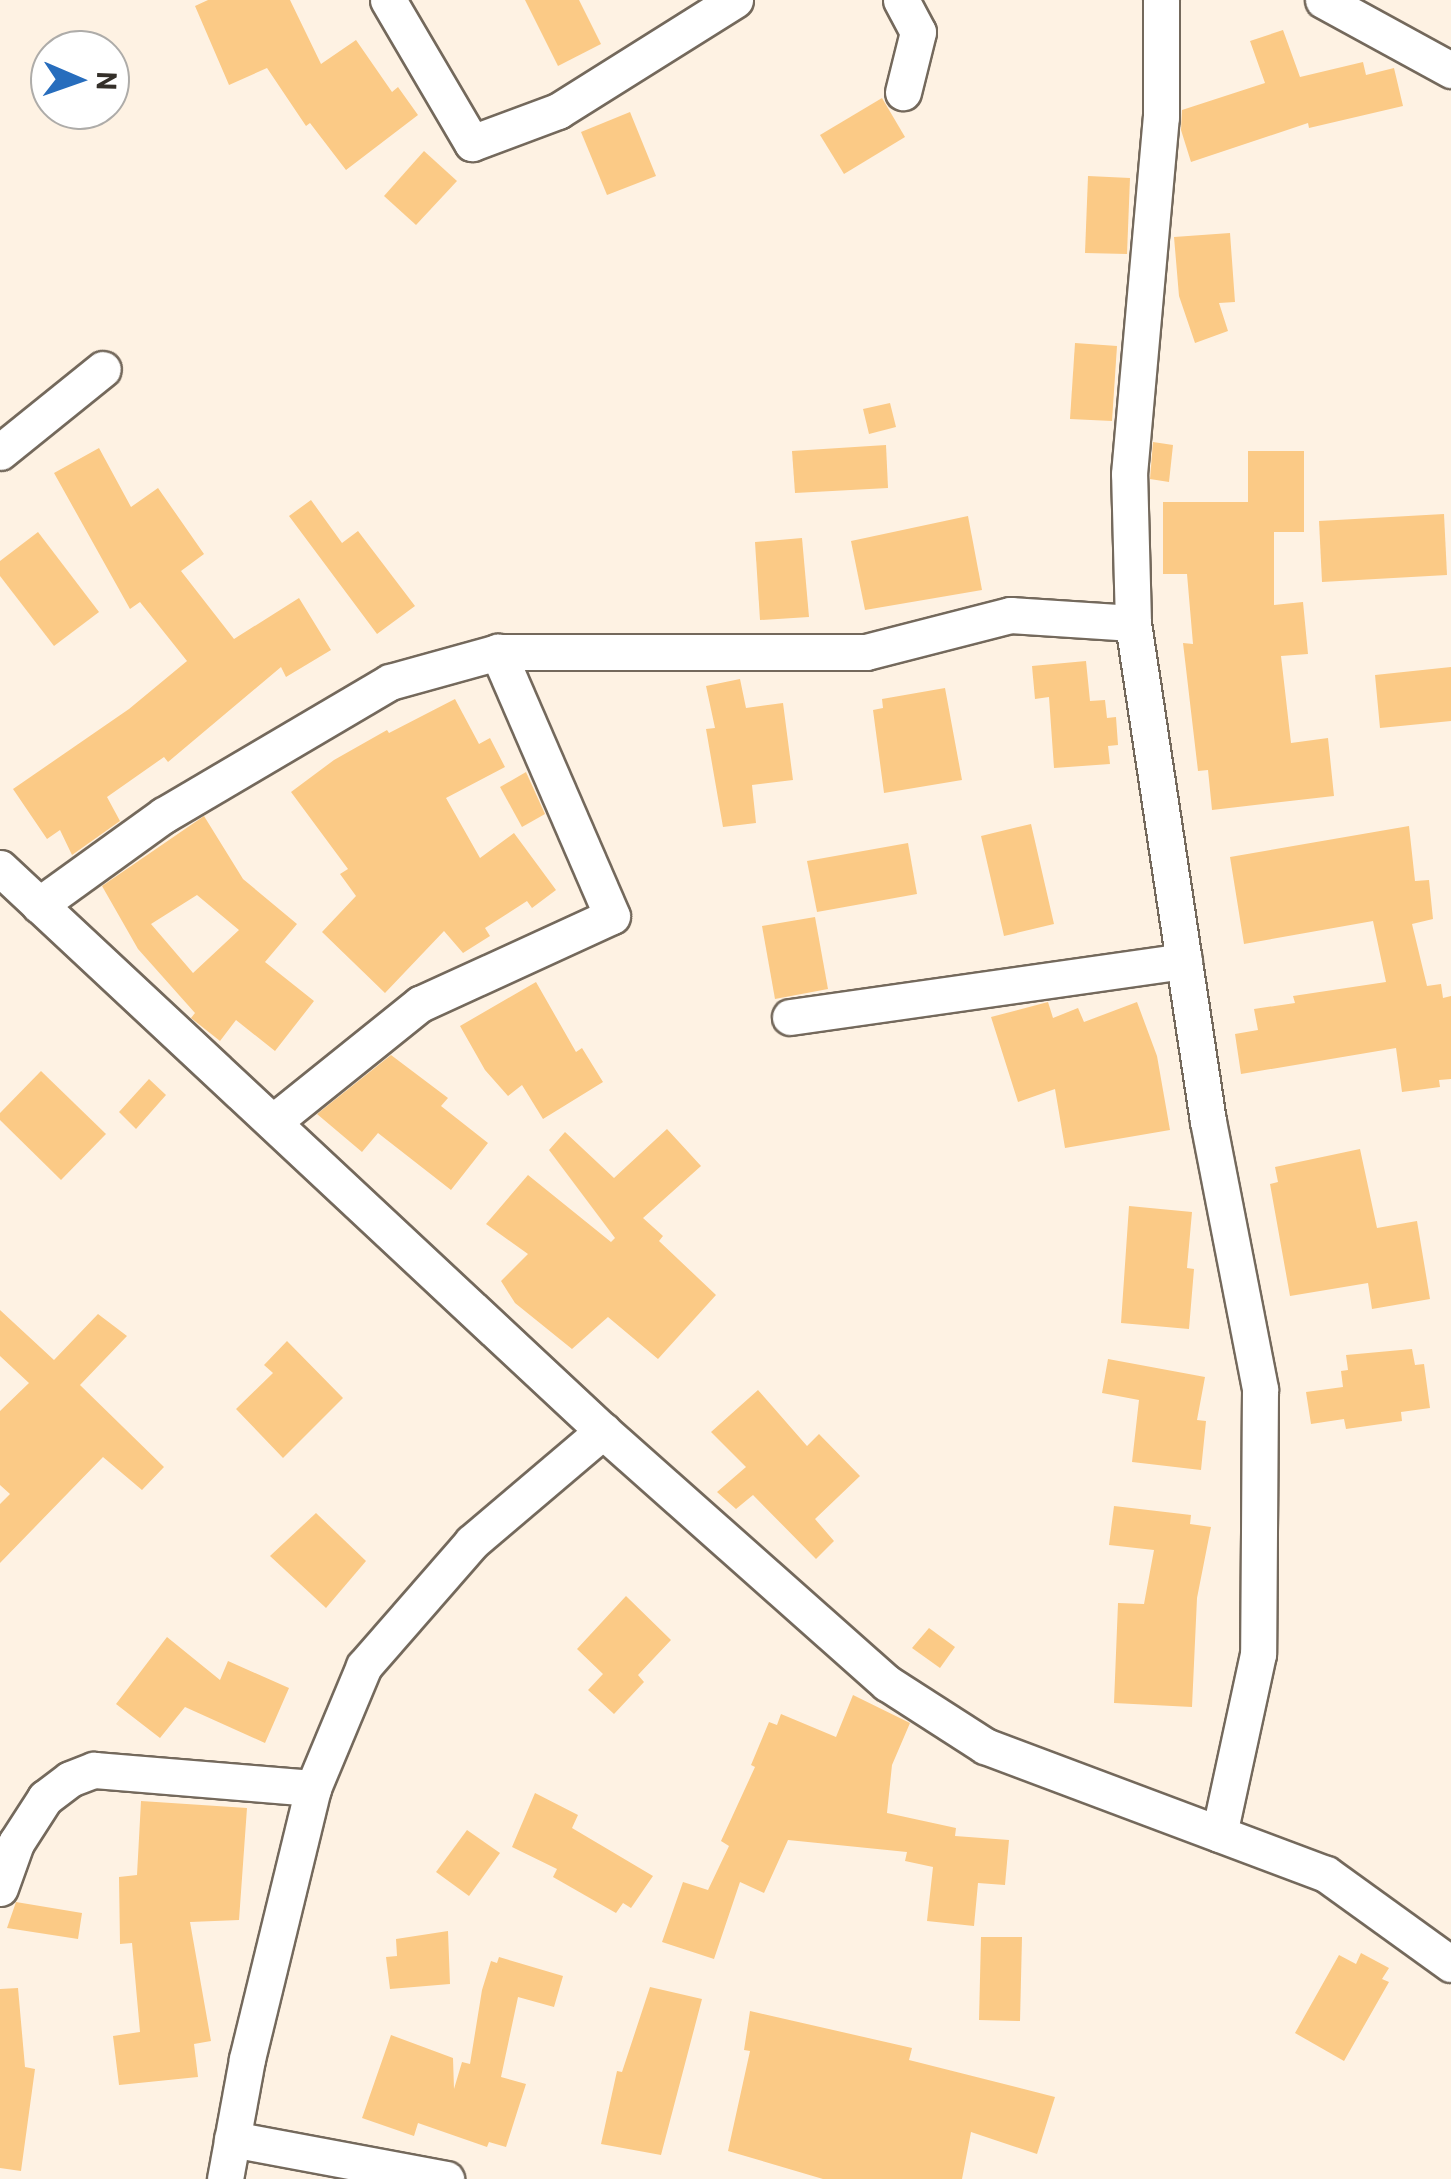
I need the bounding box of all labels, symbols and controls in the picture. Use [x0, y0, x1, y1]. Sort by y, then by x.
north arrow [30, 30, 130, 130]
text: N [91, 71, 125, 91]

